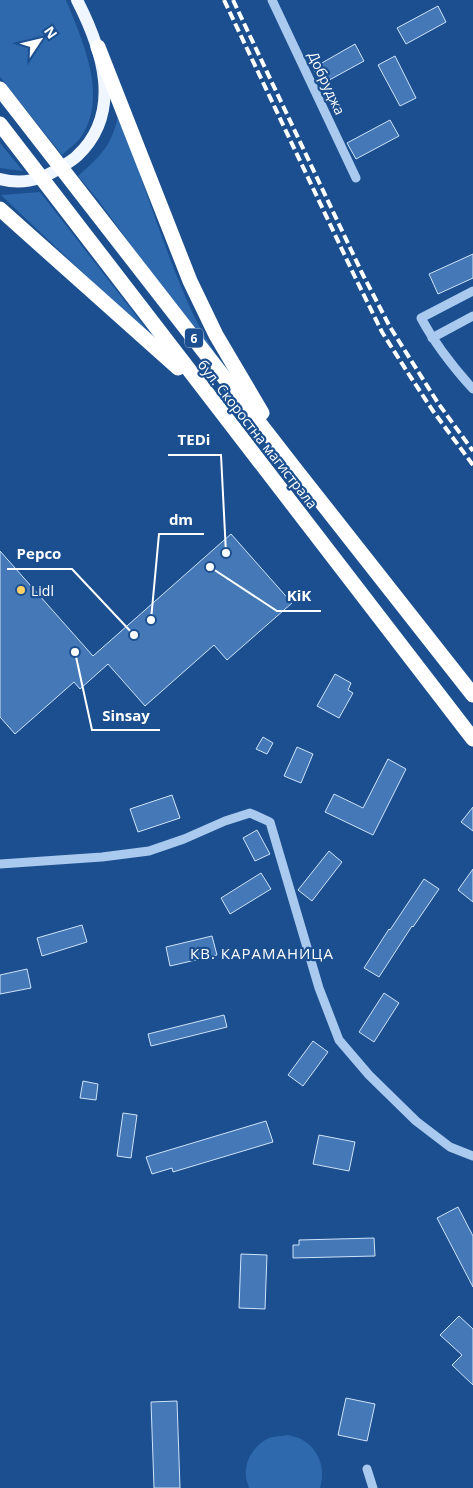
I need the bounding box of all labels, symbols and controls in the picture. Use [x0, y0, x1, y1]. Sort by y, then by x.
north arrow [15, 15, 65, 65]
text: N [40, 22, 62, 42]
street label: Добруджа [304, 48, 350, 118]
road number: 6 [185, 328, 203, 348]
street label: бул. Скоростна магистрала [194, 356, 322, 512]
callout: TEDi [168, 425, 221, 455]
text: TEDi [178, 429, 210, 449]
callout: dm [159, 504, 204, 534]
text: dm [169, 509, 193, 529]
callout: Pepco [7, 539, 72, 569]
text: Pepco [17, 543, 61, 563]
place label: Lidl [31, 581, 54, 600]
callout: KiK [277, 581, 321, 611]
marker: Lidl [15, 584, 27, 596]
text: KiK [287, 585, 311, 605]
callout: Sinsay [92, 700, 160, 730]
text: Sinsay [102, 705, 150, 725]
district label: КВ. КАРАМАНИЦА [190, 943, 334, 963]

